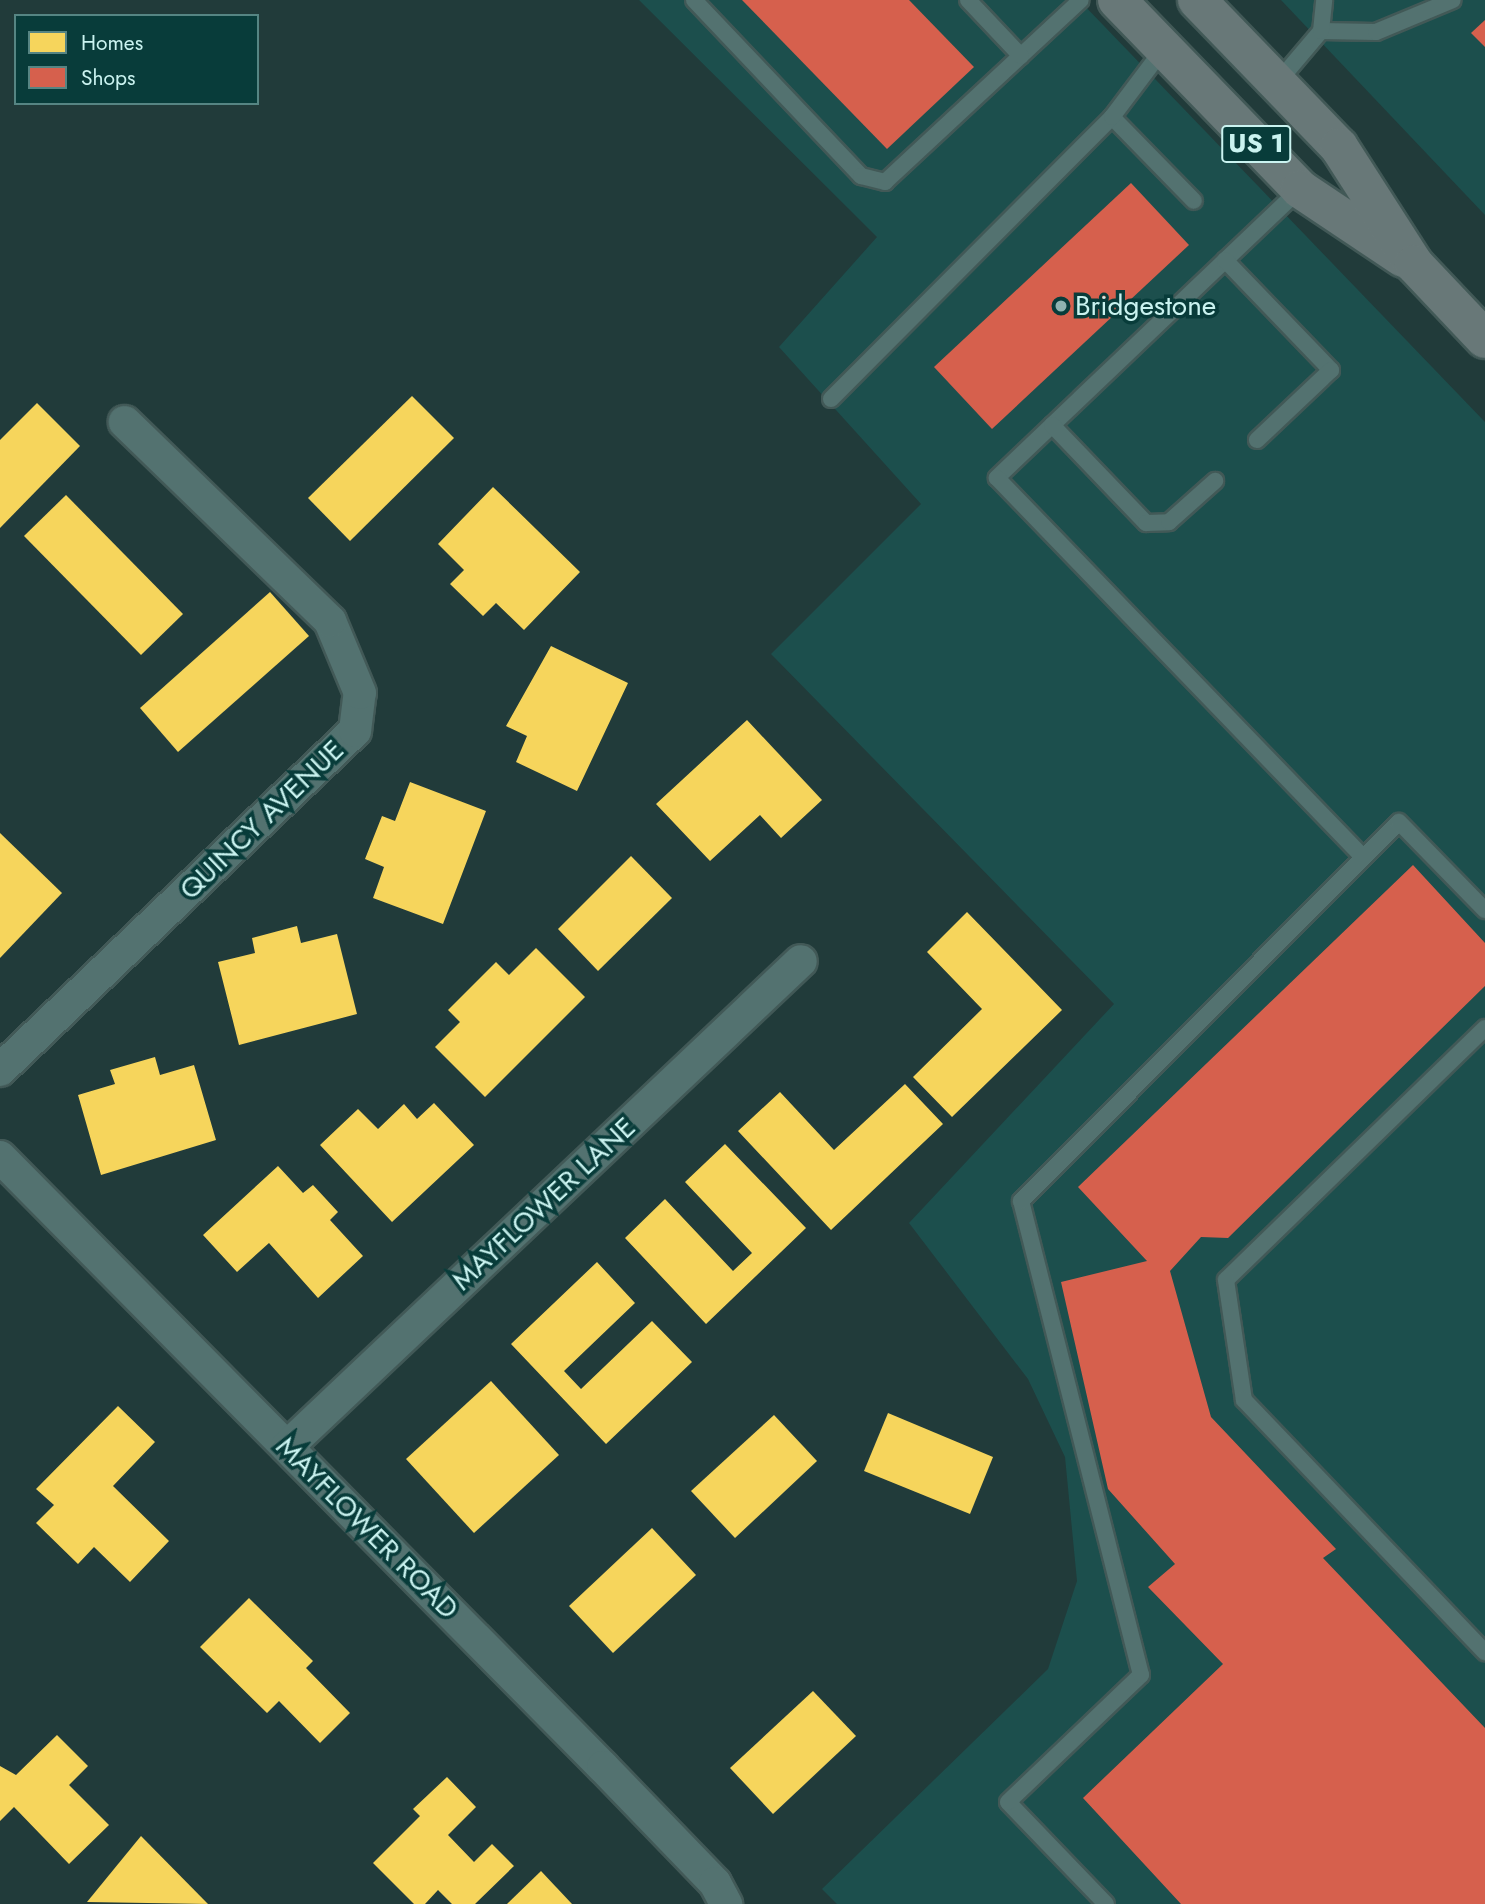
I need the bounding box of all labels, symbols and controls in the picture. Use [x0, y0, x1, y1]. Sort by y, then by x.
legend [14, 14, 259, 105]
text: Homes [81, 28, 143, 58]
text: Shops [81, 63, 135, 93]
road number: US 1 [1221, 122, 1291, 167]
place label: Bridgestone [1075, 289, 1216, 323]
marker: Bridgestone [1053, 298, 1069, 314]
street label: QUINCY AVENUE [173, 733, 351, 907]
street label: MAYFLOWER LANE [445, 1110, 643, 1298]
street label: MAYFLOWER ROAD [269, 1430, 465, 1626]

